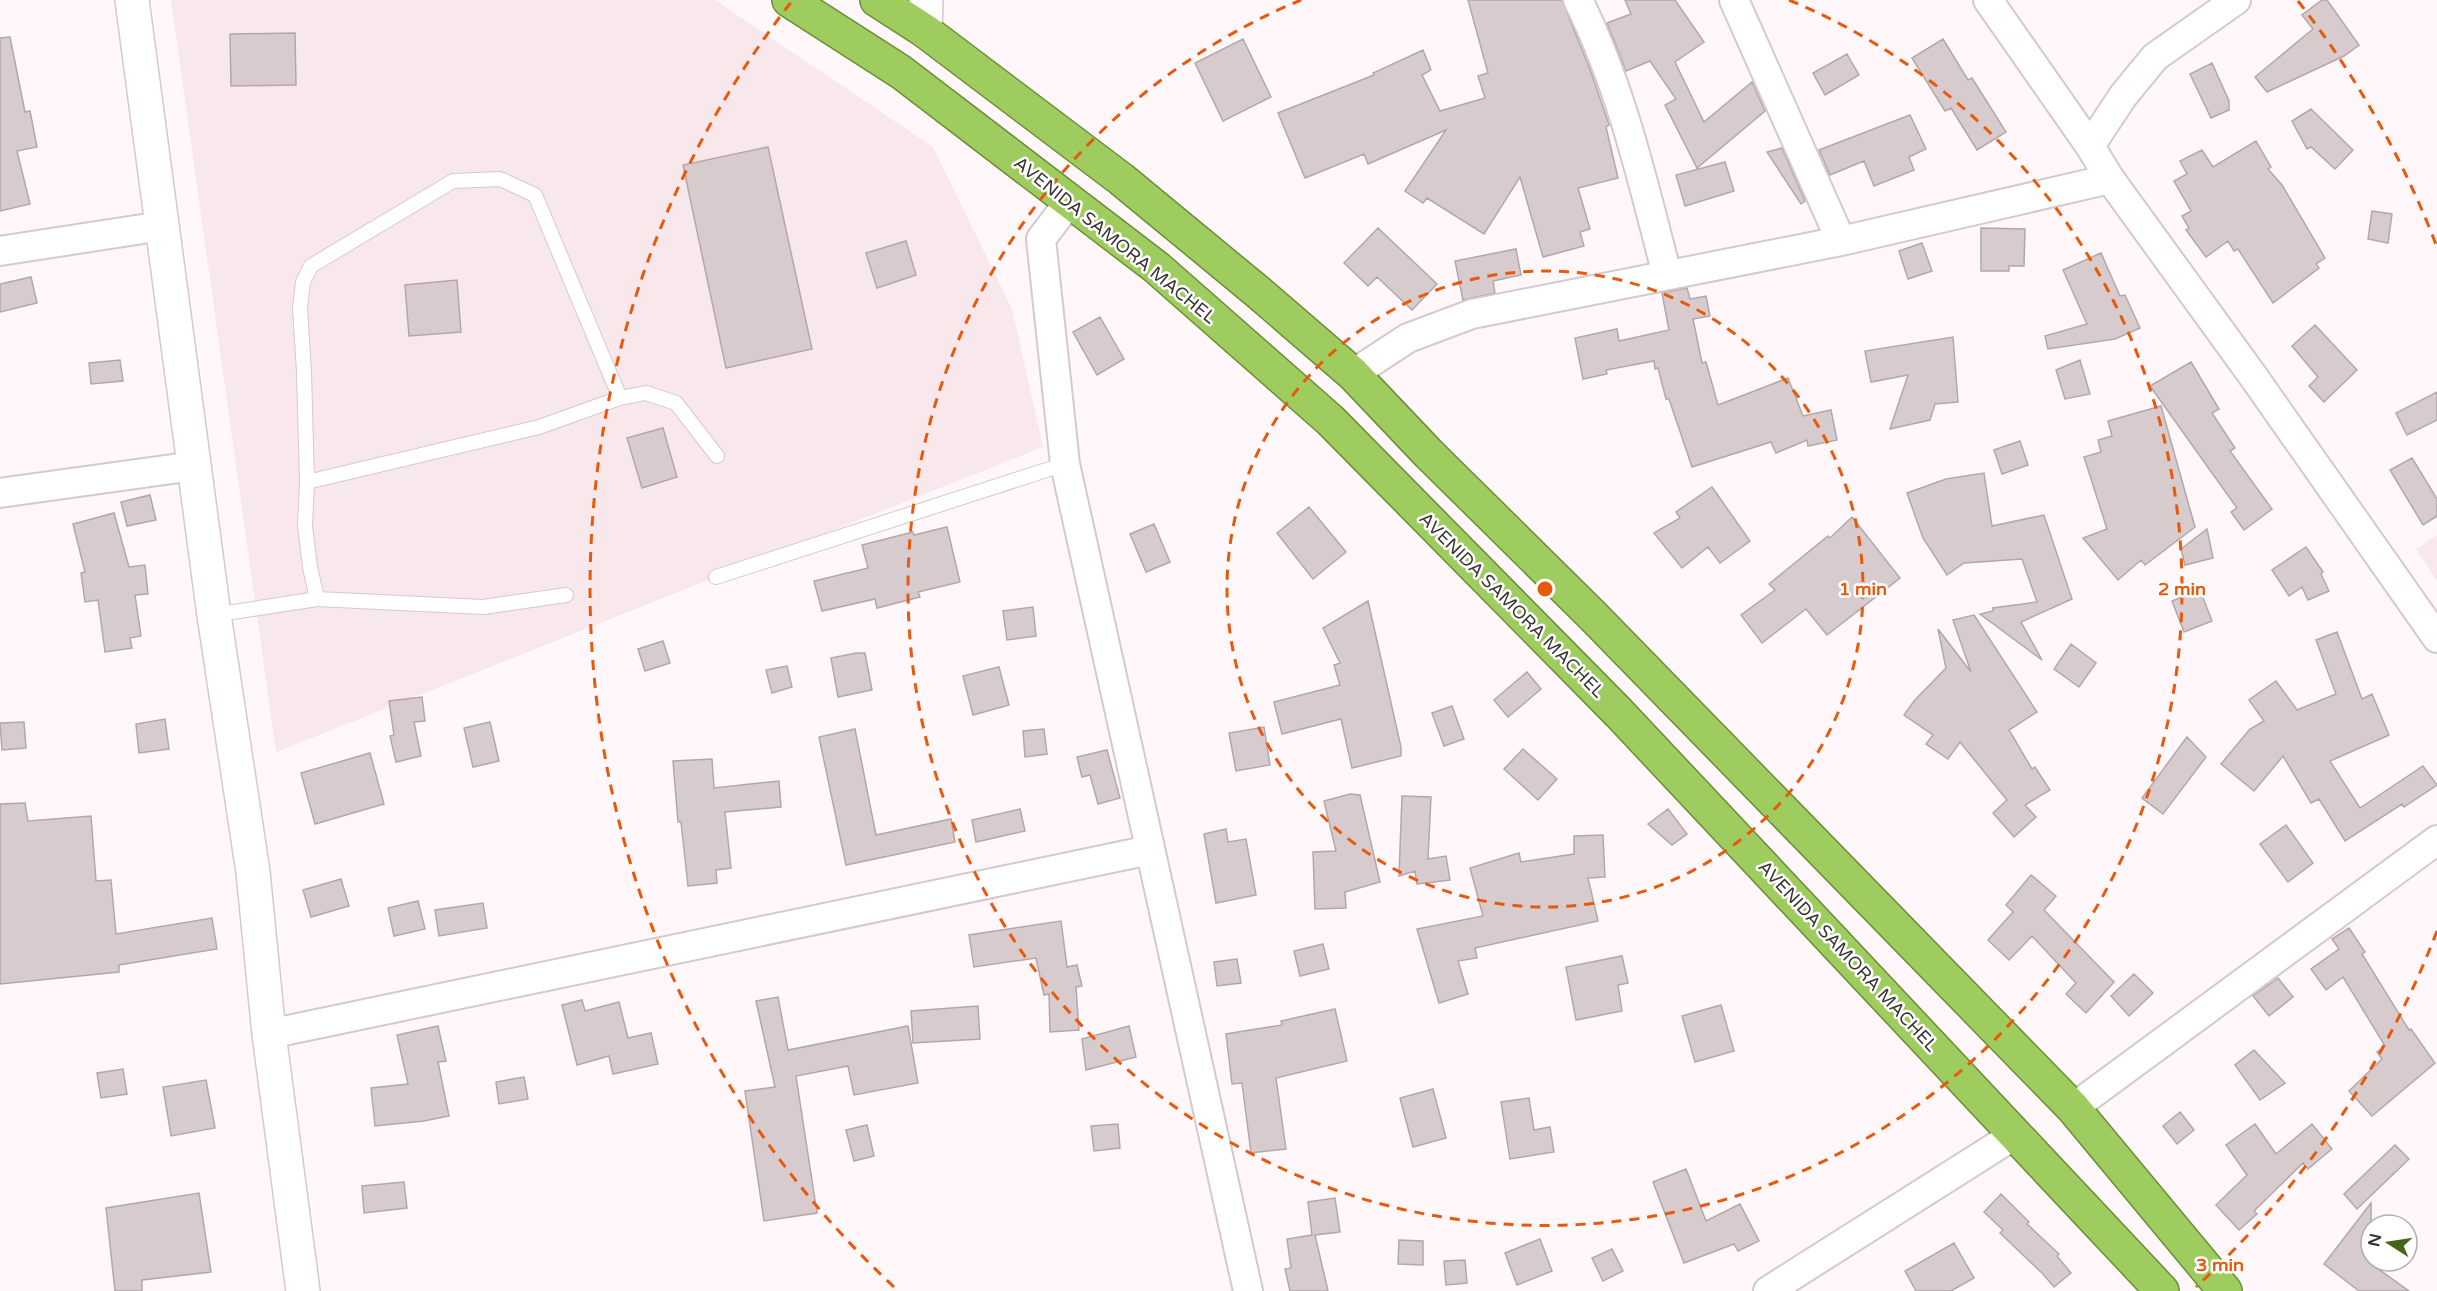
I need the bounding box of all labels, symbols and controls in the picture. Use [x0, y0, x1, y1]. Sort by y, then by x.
street label: AVENIDA SAMORA MACHEL [1010, 152, 1221, 329]
street label: AVENIDA SAMORA MACHEL [1415, 508, 1610, 703]
text: 1 min [1839, 578, 1887, 600]
text: 2 min [2158, 578, 2206, 600]
centre of rings [1535, 579, 1555, 599]
street label: AVENIDA SAMORA MACHEL [1754, 856, 1943, 1057]
north arrow [2359, 1213, 2419, 1273]
text: N [2364, 1232, 2386, 1248]
text: 3 min [2196, 1254, 2244, 1276]

